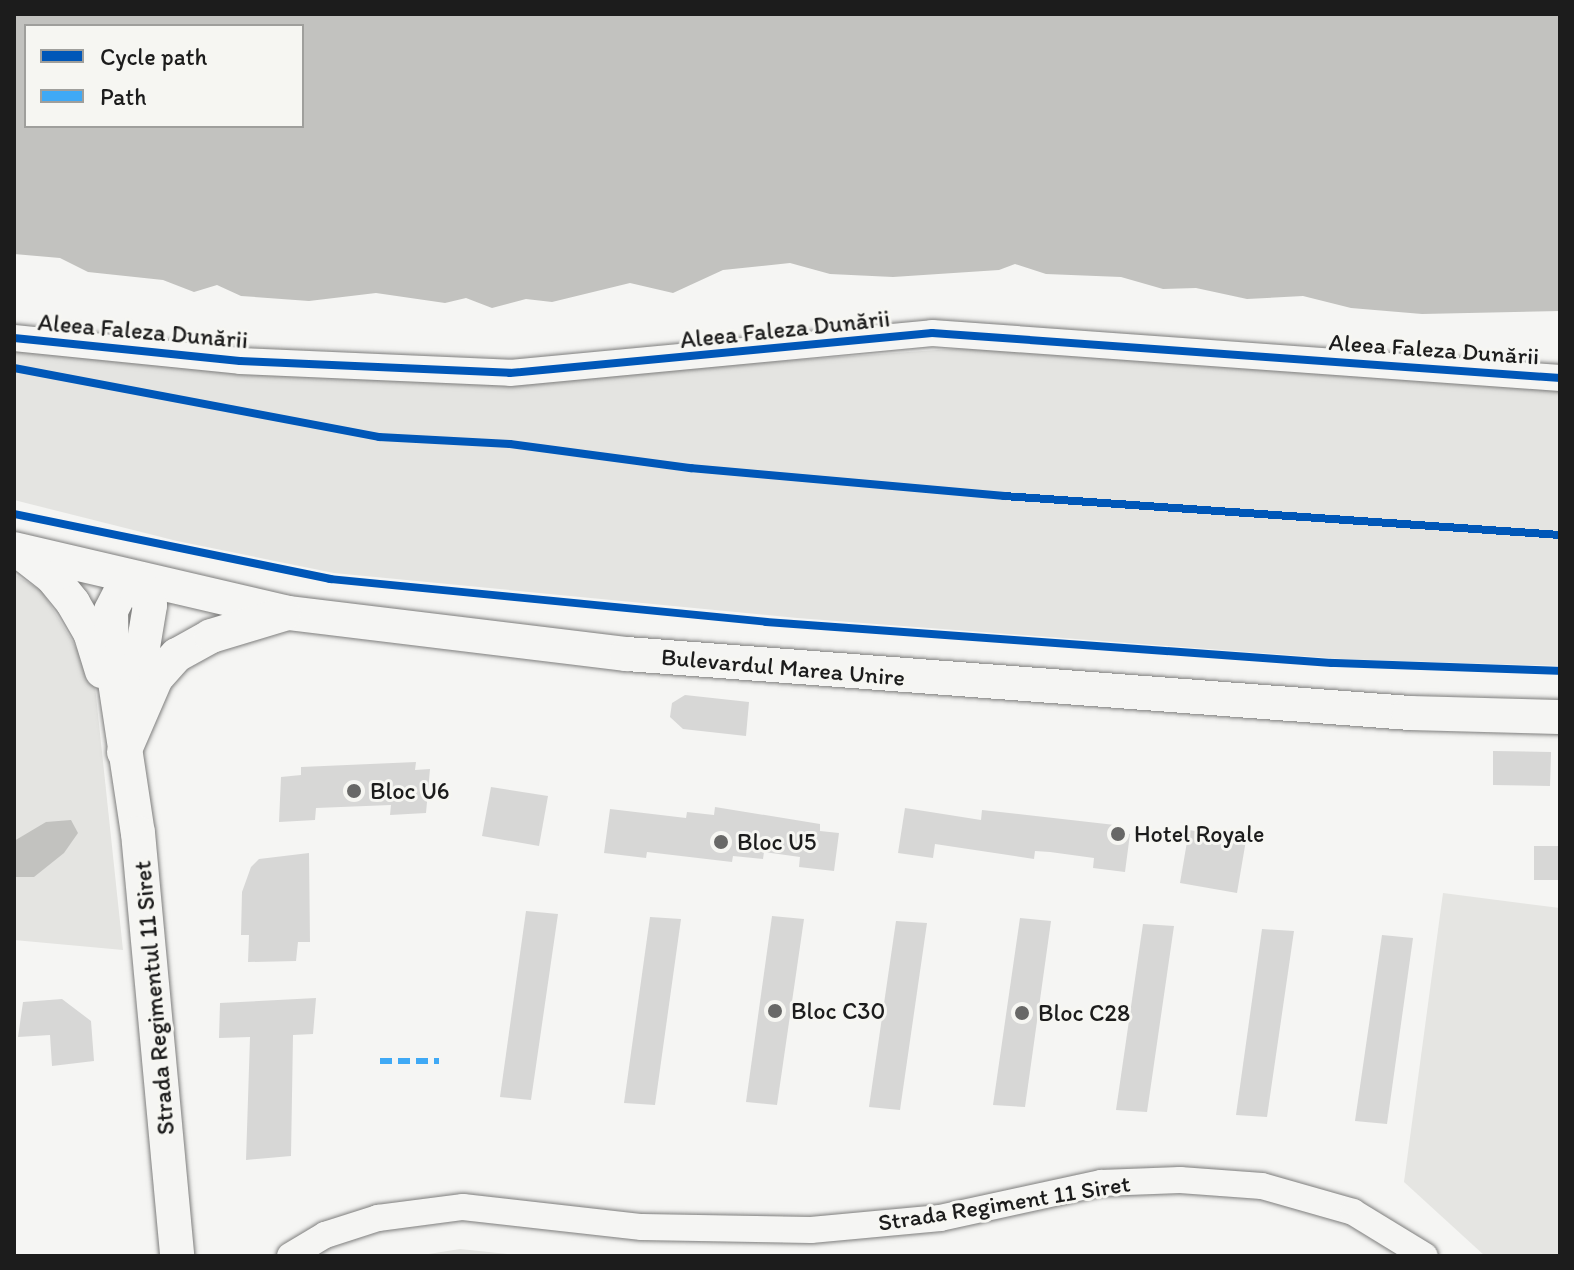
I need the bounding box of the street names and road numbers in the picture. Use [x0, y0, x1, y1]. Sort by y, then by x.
street label: Aleea Faleza Dunării [679, 304, 891, 354]
street label: Aleea Faleza Dunării [37, 307, 249, 355]
street label: Aleea Faleza Dunării [1328, 327, 1540, 371]
street label: Bulevardul Marea Unire [660, 642, 906, 692]
street label: Strada Regimentul 11 Siret [128, 860, 180, 1136]
street label: Strada Regiment 11 Siret [876, 1169, 1132, 1237]

